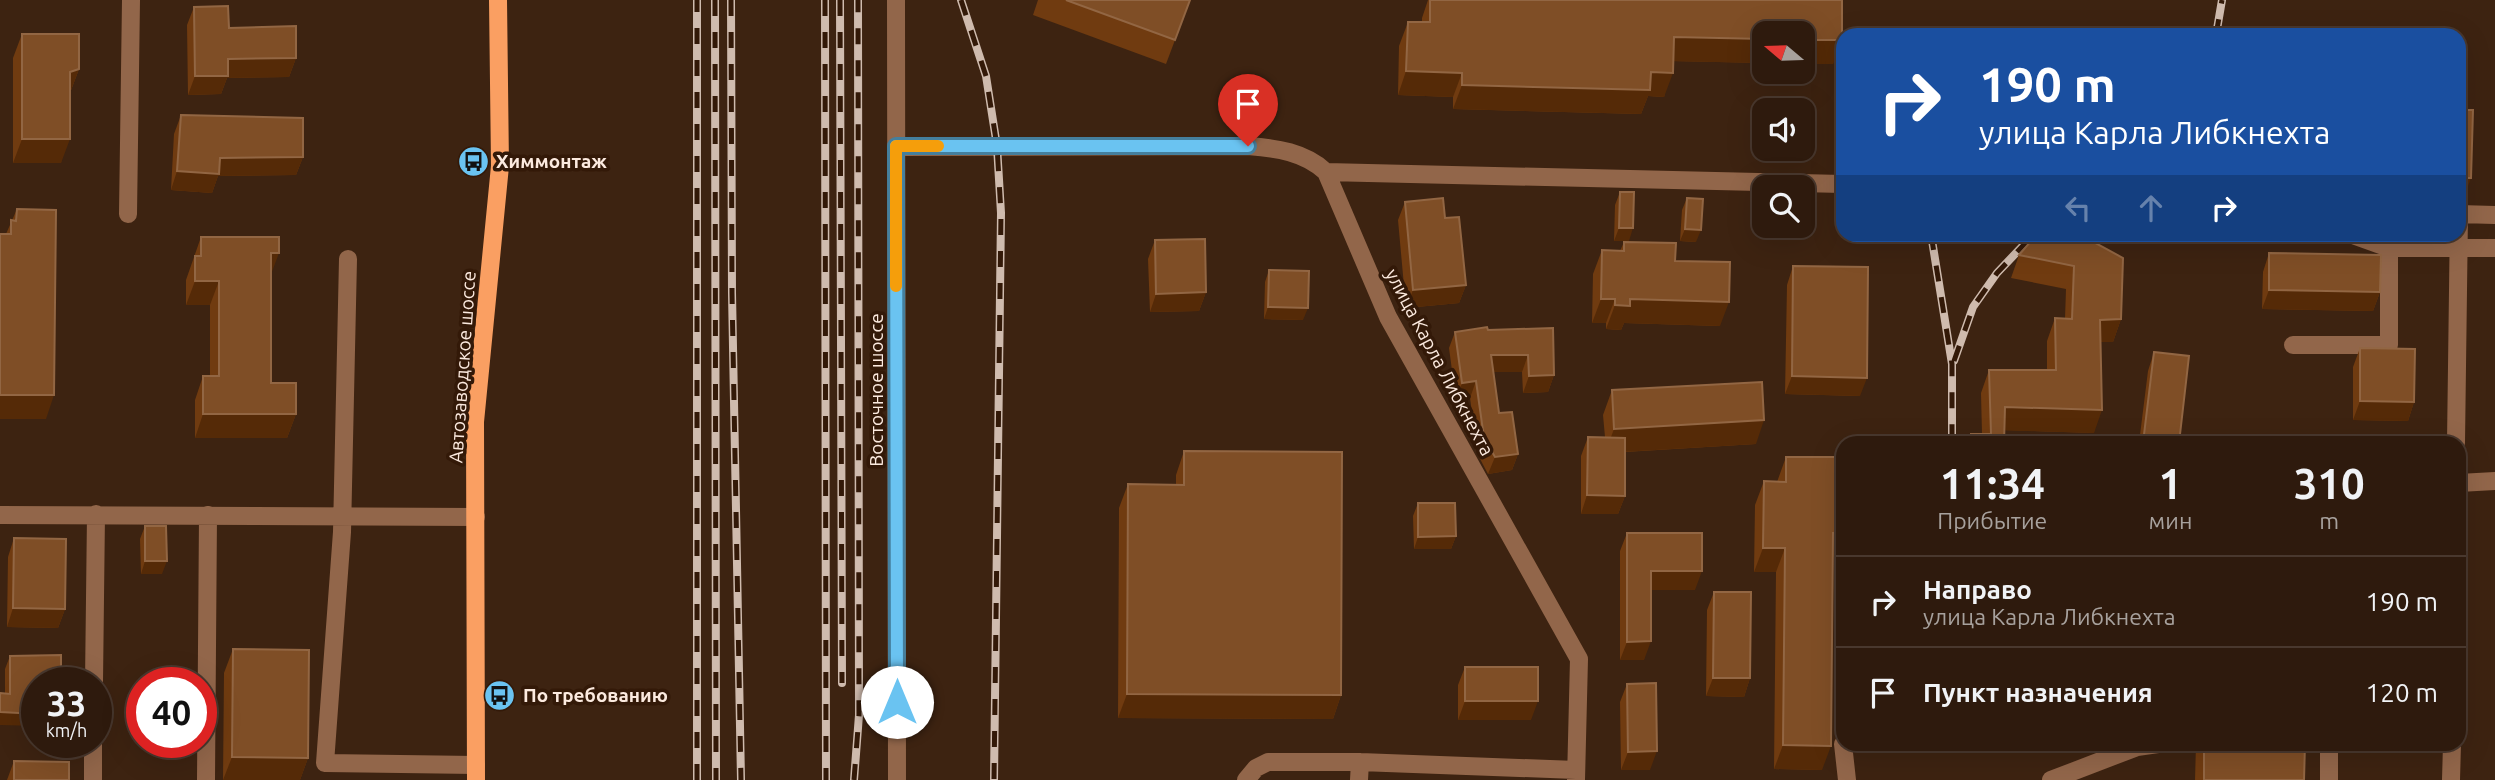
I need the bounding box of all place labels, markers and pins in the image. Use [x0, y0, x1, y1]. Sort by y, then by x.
pin [1218, 74, 1278, 146]
bus stop icon: Химмонтаж [456, 144, 490, 178]
place label: Химмонтаж [496, 150, 607, 172]
bus stop icon: По требованию [483, 678, 517, 712]
place label: По требованию [523, 684, 668, 706]

